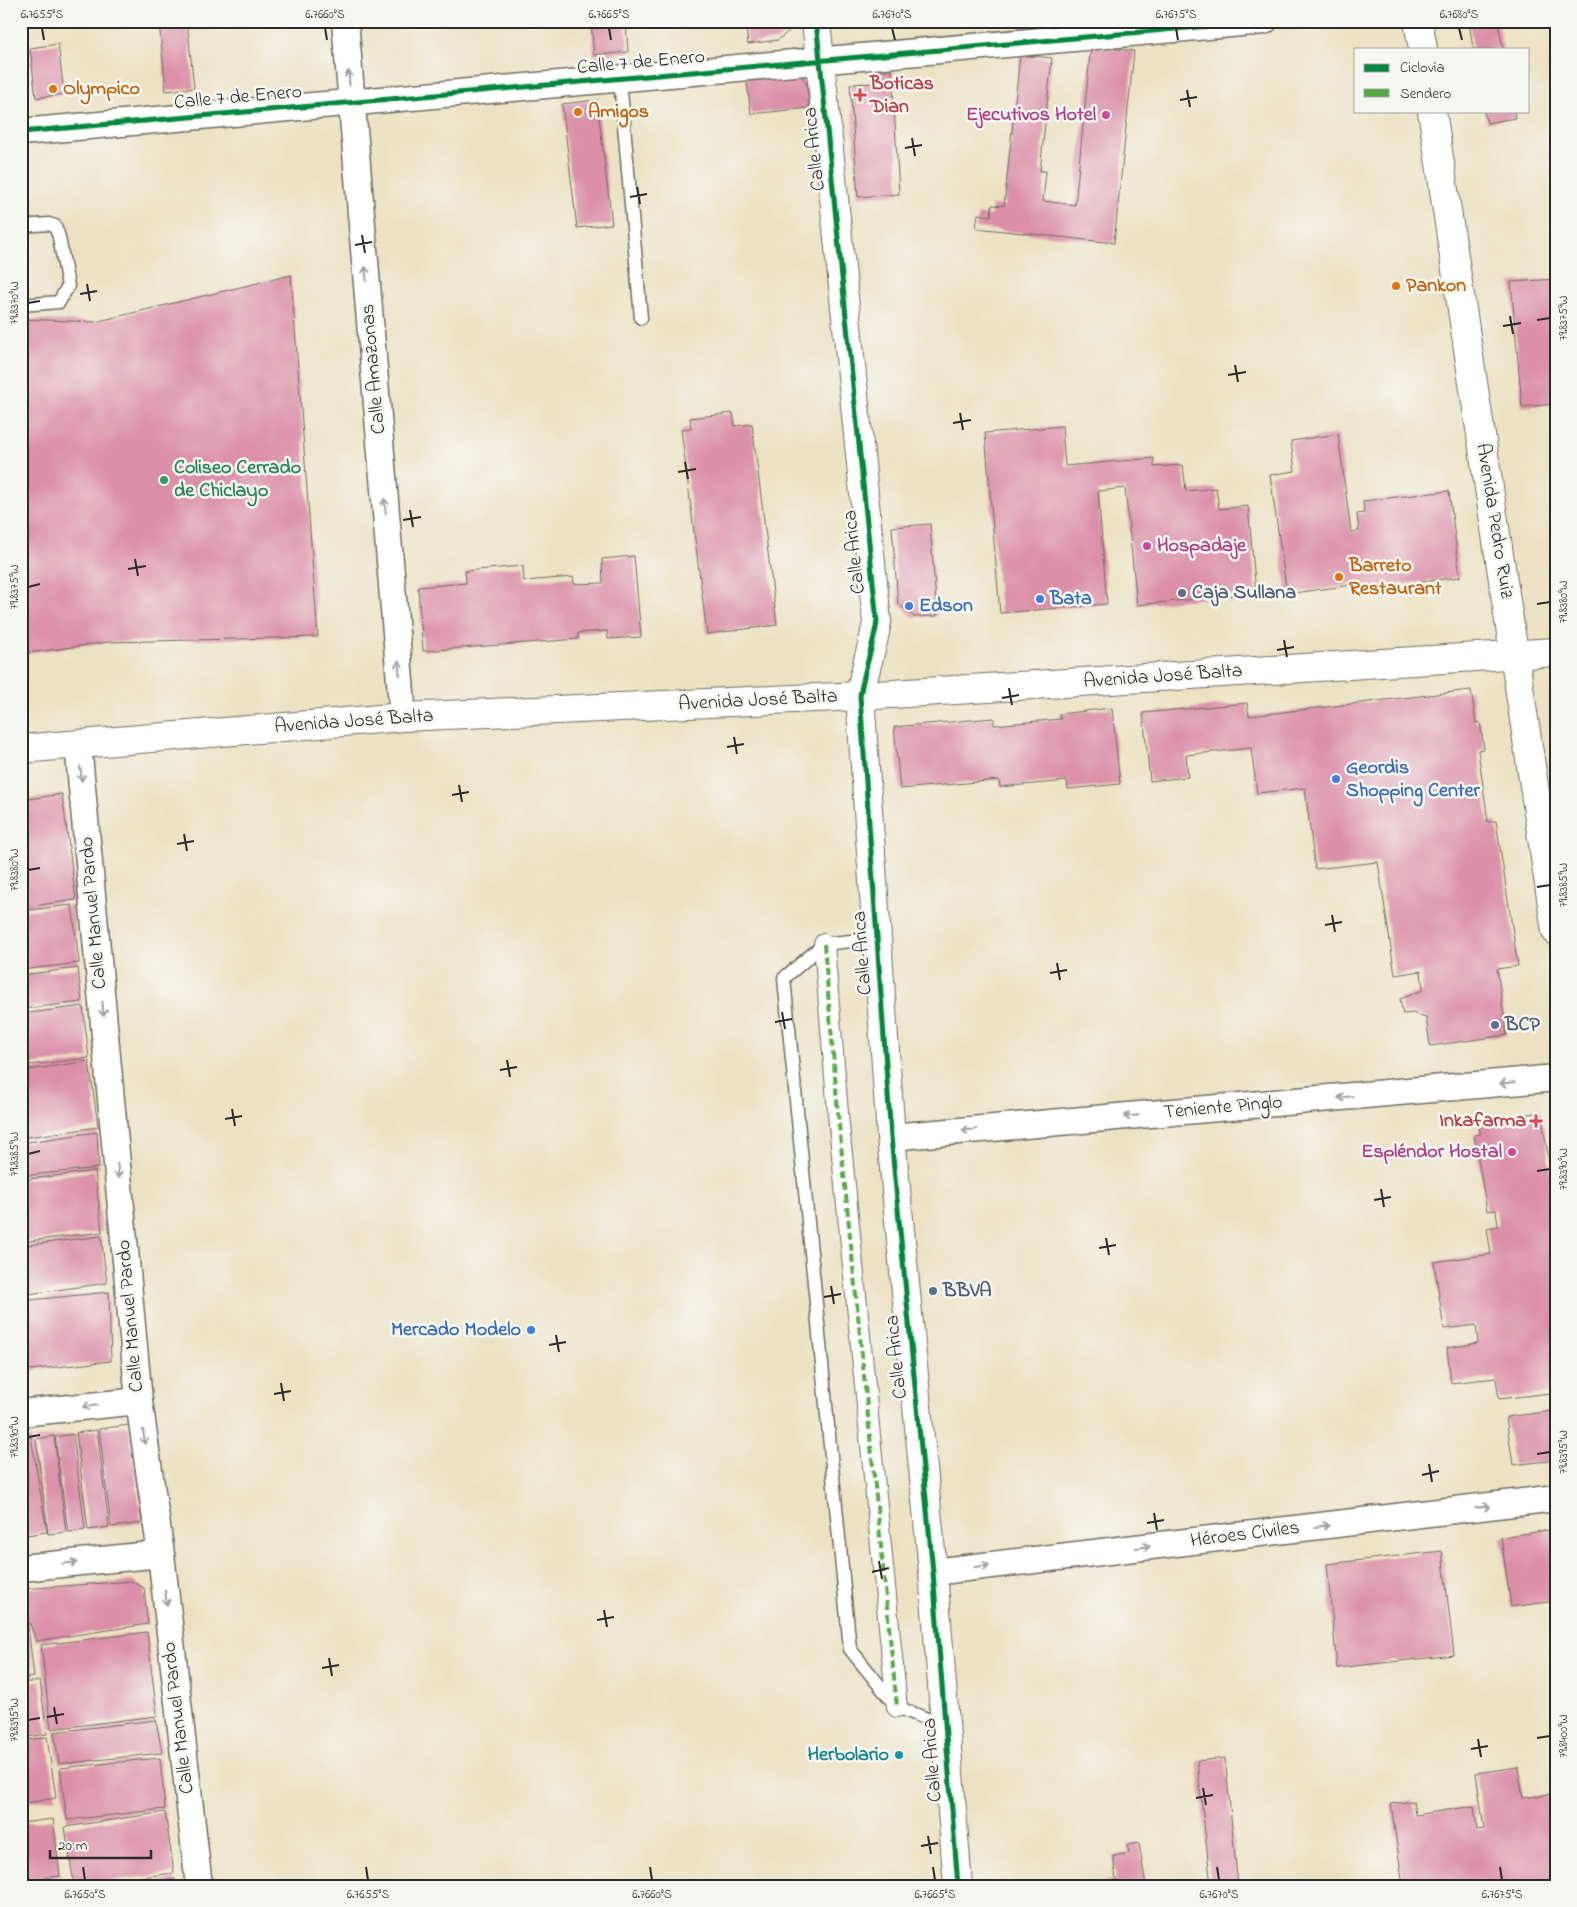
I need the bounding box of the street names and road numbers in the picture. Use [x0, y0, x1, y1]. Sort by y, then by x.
street label: Calle 7 de Enero [576, 43, 706, 83]
street label: Calle 7 de Enero [173, 78, 303, 118]
street label: Calle Arica [796, 106, 834, 192]
street label: Calle Amazonas [354, 303, 394, 435]
street label: Avenida Pedro Ruiz [1467, 441, 1521, 601]
street label: Calle Arica [836, 509, 874, 595]
street label: Avenida José Balta [1082, 657, 1244, 697]
street label: Avenida José Balta [678, 682, 838, 720]
street label: Avenida José Balta [273, 702, 435, 742]
street label: Calle Manuel Pardo [73, 836, 115, 990]
street label: Calle Arica [846, 910, 880, 996]
street label: Teniente Pinglo [1162, 1088, 1284, 1129]
street label: Calle Manuel Pardo [110, 1239, 152, 1393]
street label: Calle Arica [878, 1314, 916, 1400]
street label: Héroes Civiles [1189, 1514, 1301, 1556]
street label: Calle Manuel Pardo [155, 1640, 203, 1796]
street label: Calle Arica [916, 1717, 950, 1803]

